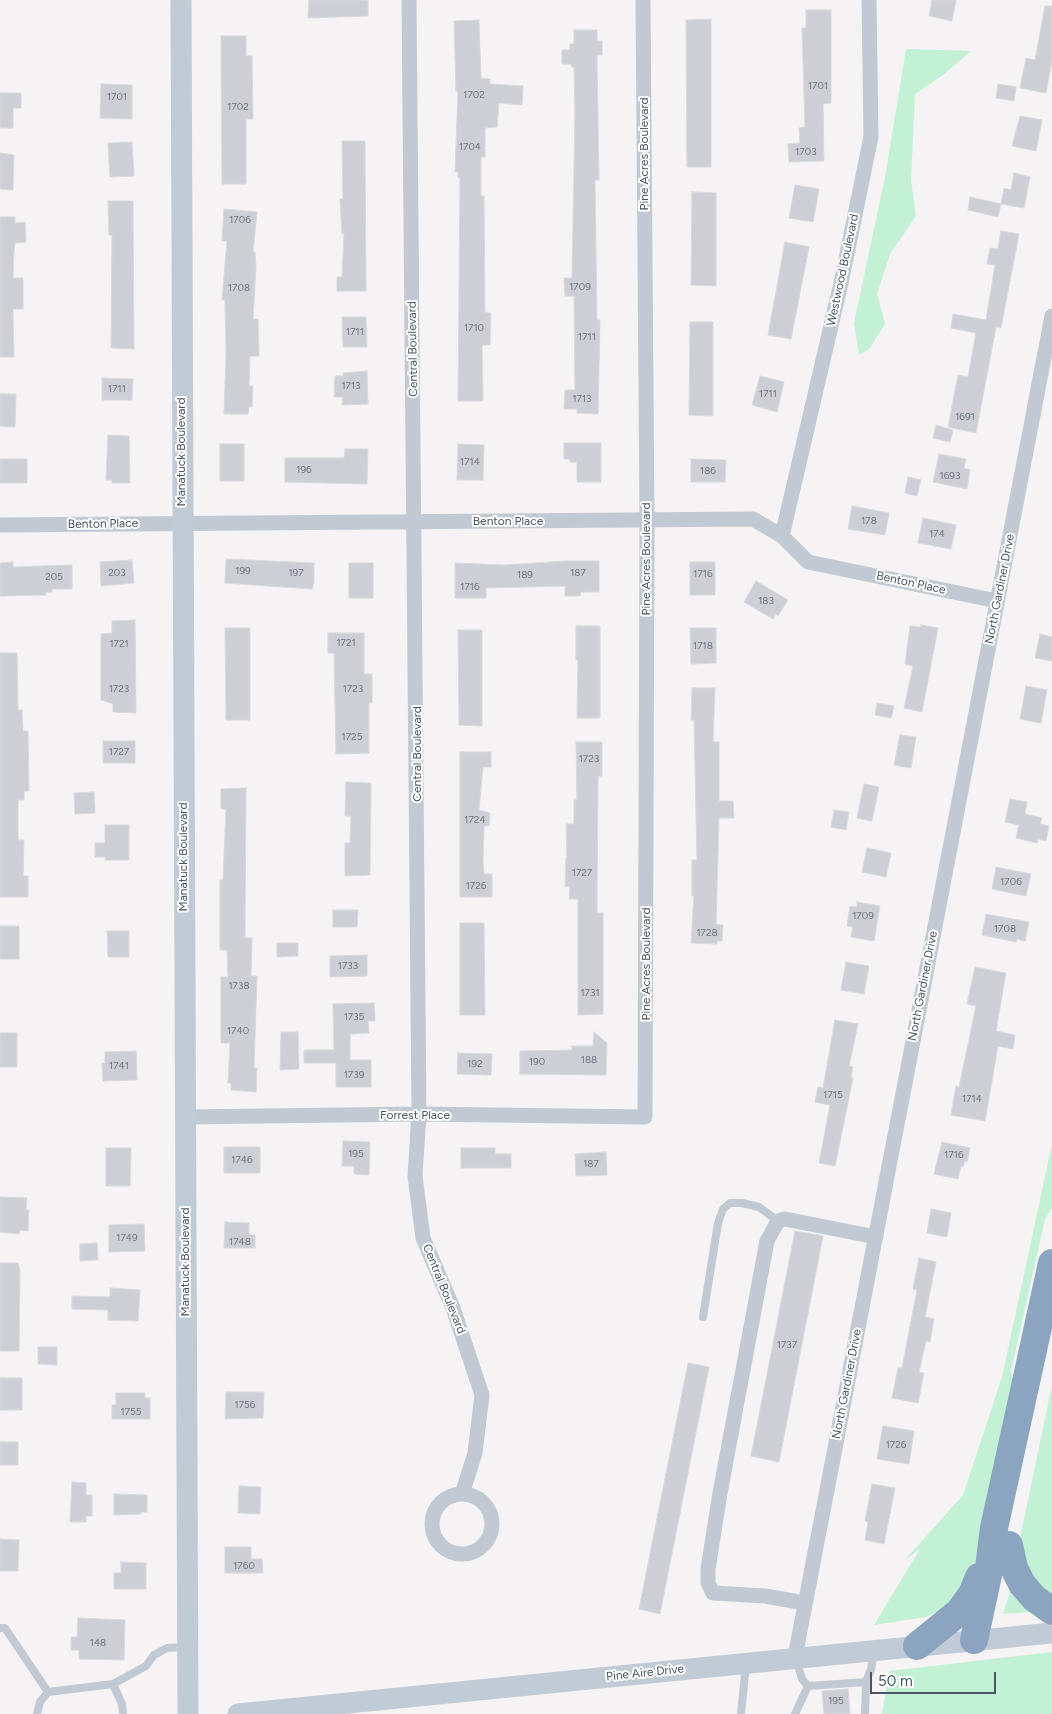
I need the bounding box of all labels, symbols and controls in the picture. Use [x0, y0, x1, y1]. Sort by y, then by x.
house number: 1701 [808, 80, 828, 92]
house number: 1702 [463, 89, 485, 101]
house number: 1701 [107, 91, 127, 103]
street label: Pine Acres Boulevard [637, 98, 651, 210]
house number: 1702 [227, 101, 249, 113]
house number: 1704 [459, 141, 481, 153]
house number: 1703 [795, 146, 817, 158]
street label: Westwood Boulevard [824, 213, 862, 327]
house number: 1706 [229, 214, 251, 226]
house number: 1709 [569, 281, 591, 293]
house number: 1708 [228, 282, 250, 294]
street label: Central Boulevard [405, 301, 421, 397]
house number: 1710 [464, 322, 484, 334]
house number: 1711 [346, 326, 364, 338]
house number: 1711 [578, 331, 596, 343]
house number: 1713 [341, 380, 361, 392]
house number: 1711 [108, 383, 126, 395]
house number: 1711 [759, 388, 777, 400]
house number: 1713 [572, 393, 592, 405]
street label: Manatuck Boulevard [174, 398, 188, 506]
house number: 1691 [955, 411, 975, 423]
house number: 1714 [460, 456, 480, 468]
house number: 196 [296, 464, 312, 476]
house number: 186 [700, 465, 716, 477]
house number: 1693 [940, 470, 960, 482]
street label: Pine Acres Boulevard [639, 503, 653, 615]
street label: Benton Place [473, 514, 543, 528]
house number: 178 [861, 515, 877, 527]
street label: Benton Place [68, 516, 138, 532]
house number: 174 [929, 528, 945, 540]
street label: North Gardiner Drive [982, 533, 1018, 645]
house number: 199 [235, 565, 251, 577]
house number: 203 [108, 567, 126, 579]
house number: 197 [288, 567, 304, 579]
house number: 187 [570, 567, 586, 579]
house number: 1716 [693, 568, 713, 580]
house number: 189 [517, 569, 533, 581]
street label: Benton Place [875, 569, 947, 597]
house number: 205 [45, 571, 63, 583]
house number: 1716 [460, 581, 480, 593]
house number: 183 [758, 595, 774, 607]
house number: 1721 [336, 637, 356, 649]
house number: 1721 [109, 638, 129, 650]
house number: 1718 [693, 640, 713, 652]
house number: 1723 [109, 683, 129, 695]
house number: 1723 [343, 683, 363, 695]
street label: Central Boulevard [410, 706, 424, 802]
house number: 1725 [342, 731, 362, 743]
house number: 1727 [109, 746, 129, 758]
house number: 1723 [579, 753, 599, 765]
street label: Manatuck Boulevard [176, 803, 190, 911]
house number: 1724 [464, 814, 486, 826]
house number: 1727 [572, 867, 592, 879]
house number: 1706 [1000, 876, 1022, 888]
house number: 1726 [466, 880, 486, 892]
street label: Pine Acres Boulevard [639, 908, 653, 1020]
house number: 1709 [852, 910, 874, 922]
house number: 1708 [994, 923, 1016, 935]
house number: 1728 [696, 927, 718, 939]
street label: North Gardiner Drive [905, 930, 941, 1042]
house number: 1733 [338, 960, 358, 972]
house number: 1738 [228, 980, 250, 992]
house number: 1731 [580, 987, 600, 999]
house number: 1735 [344, 1011, 364, 1023]
house number: 1740 [227, 1025, 249, 1037]
house number: 188 [581, 1054, 597, 1066]
house number: 190 [529, 1056, 545, 1068]
house number: 192 [467, 1058, 483, 1070]
house number: 1741 [109, 1060, 129, 1072]
house number: 1739 [344, 1069, 364, 1081]
house number: 1715 [823, 1089, 843, 1101]
house number: 1714 [962, 1093, 982, 1105]
street label: Forrest Place [380, 1108, 450, 1122]
house number: 195 [348, 1148, 364, 1160]
house number: 1716 [944, 1149, 964, 1161]
house number: 1746 [231, 1154, 253, 1166]
house number: 187 [583, 1158, 599, 1170]
street label: Manatuck Boulevard [178, 1208, 192, 1316]
house number: 1749 [116, 1232, 138, 1244]
house number: 1748 [229, 1236, 251, 1248]
street label: Central Boulevard [419, 1242, 469, 1336]
street label: North Gardiner Drive [829, 1328, 865, 1440]
house number: 1737 [777, 1339, 797, 1351]
house number: 1756 [235, 1399, 255, 1411]
house number: 1755 [121, 1406, 141, 1418]
house number: 1726 [886, 1439, 906, 1451]
house number: 1760 [233, 1560, 255, 1572]
house number: 148 [90, 1637, 106, 1649]
street label: Pine Aire Drive [605, 1662, 685, 1684]
scale bar [872, 1662, 998, 1694]
text: 50 m [878, 1672, 913, 1690]
house number: 195 [828, 1695, 844, 1707]

